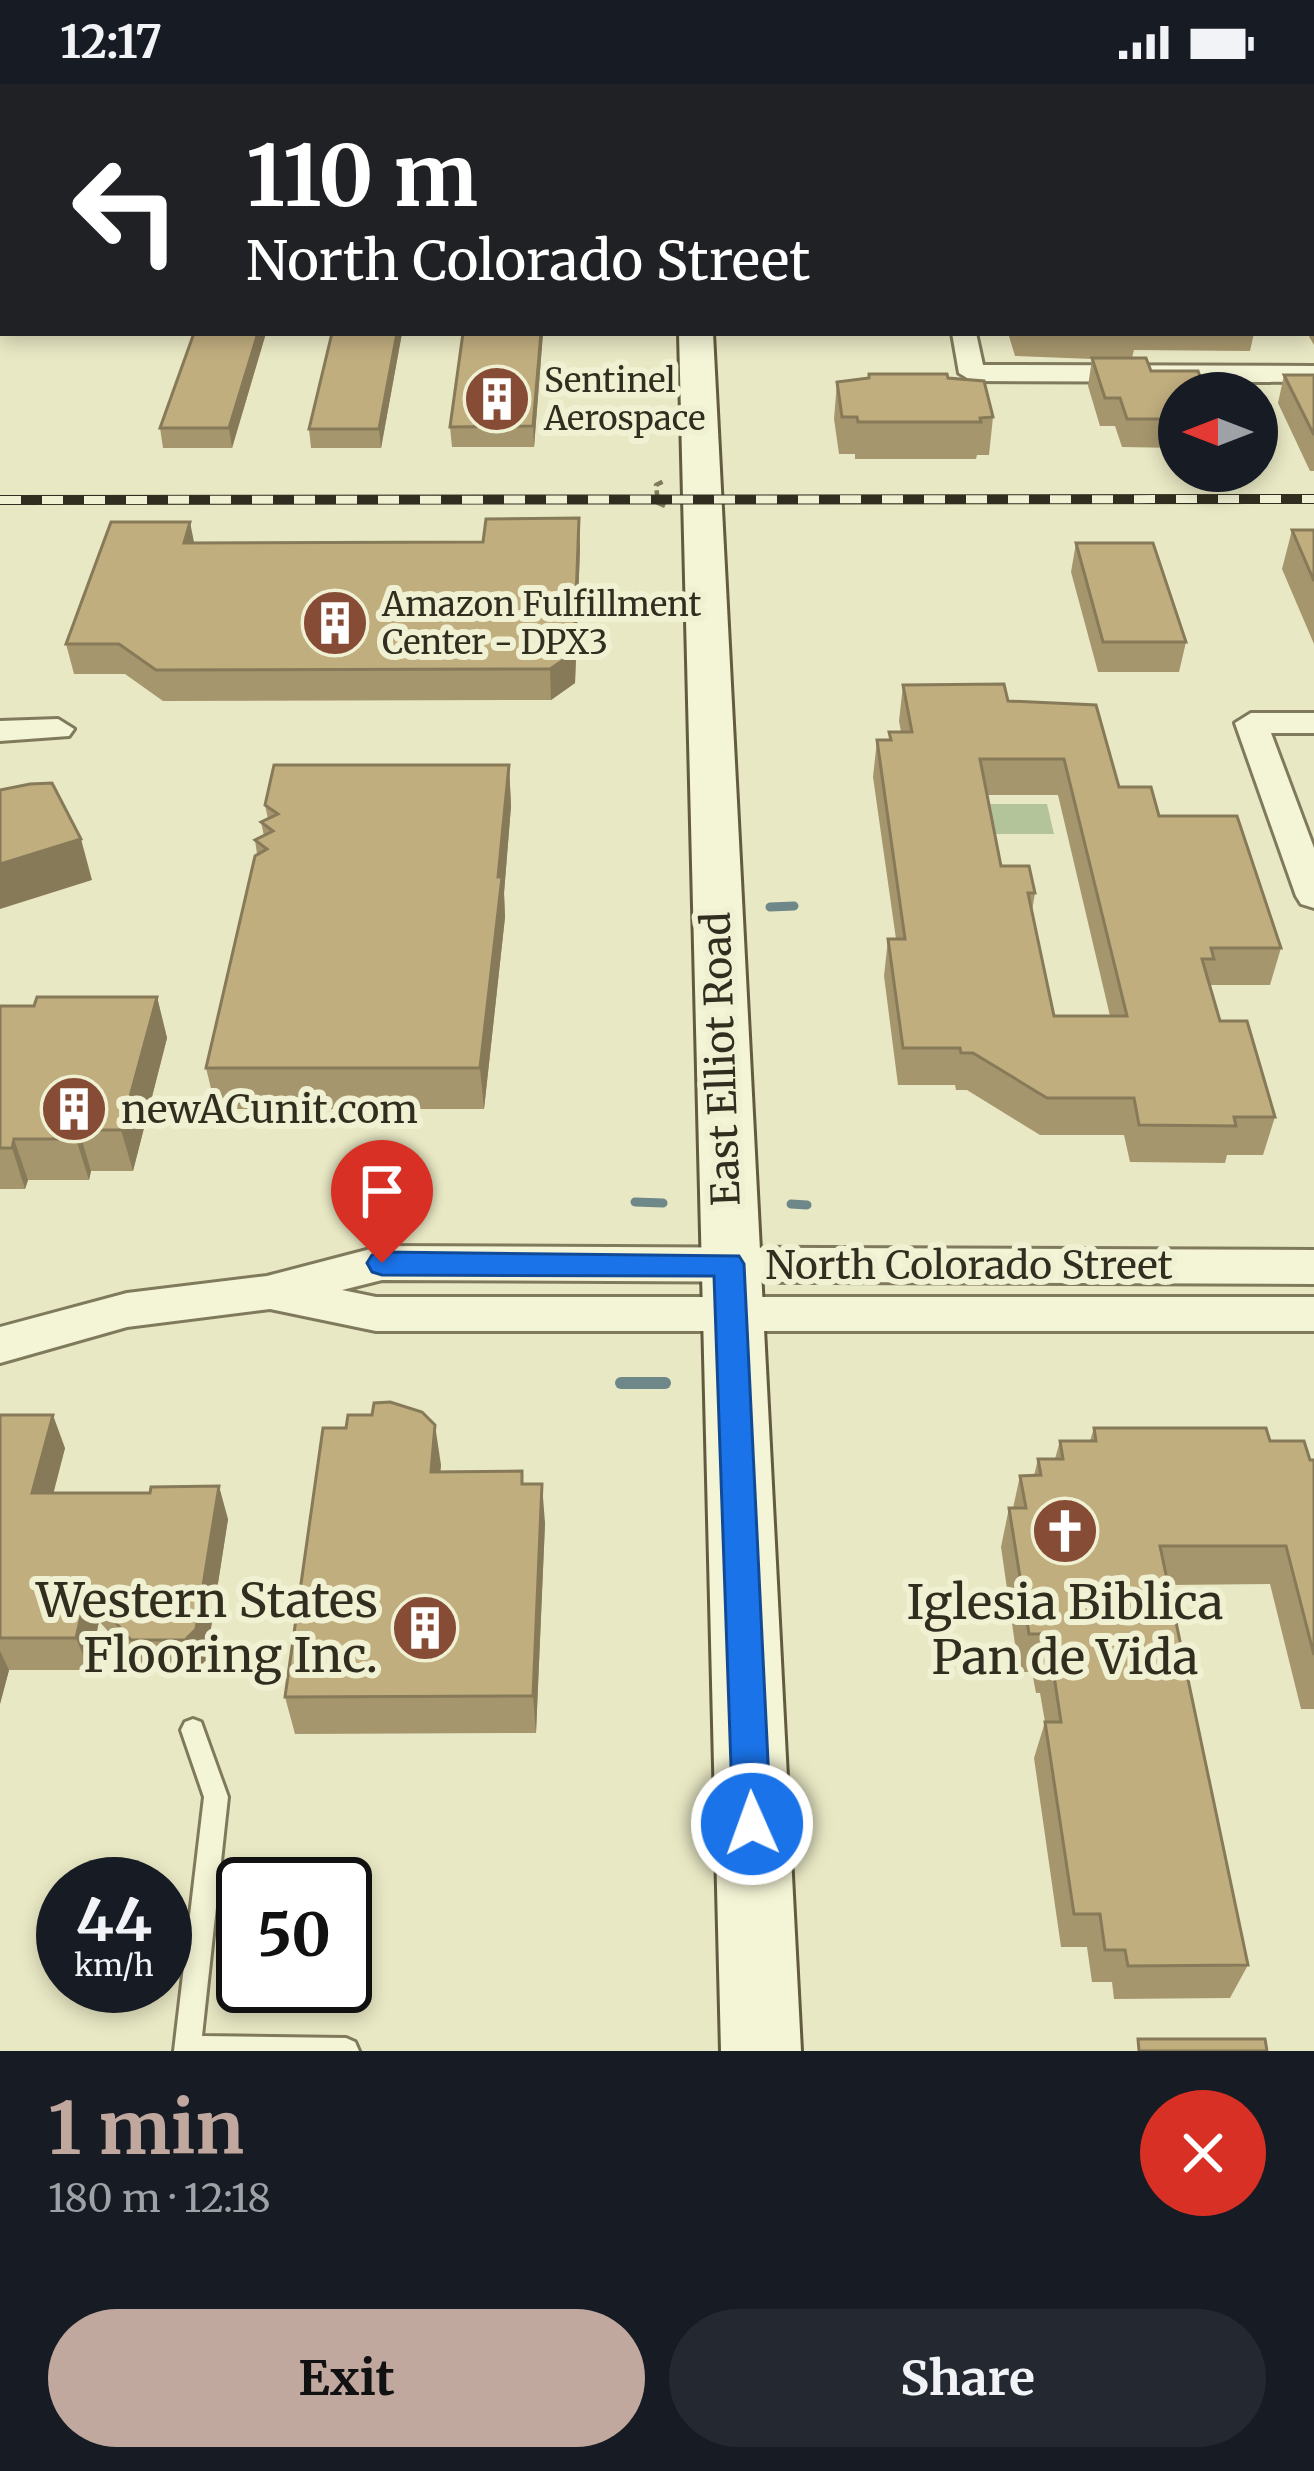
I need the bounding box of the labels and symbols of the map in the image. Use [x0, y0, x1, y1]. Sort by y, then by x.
place label: Sentinel Aerospace [543, 360, 706, 439]
building icon: Sentinel Aerospace [462, 364, 532, 434]
north arrow [1158, 372, 1278, 492]
place label: Amazon Fulfillment Center - DPX3 [381, 584, 701, 663]
building icon: Amazon Fulfillment Center - DPX3 [300, 588, 370, 658]
street label: East Elliot Road [691, 911, 751, 1207]
building icon: newACunit.com [39, 1074, 109, 1144]
place label: newACunit.com [121, 1085, 418, 1134]
pin [331, 1140, 433, 1263]
street label: North Colorado Street [765, 1241, 1173, 1290]
church icon: Iglesia Biblica Pan de Vida [1030, 1496, 1100, 1566]
place label: Western States Flooring Inc. [35, 1570, 378, 1685]
place label: Iglesia Biblica Pan de Vida [907, 1572, 1223, 1687]
building icon: Western States Flooring Inc. [390, 1593, 460, 1663]
position arrow [689, 1761, 815, 1887]
speed limit sign: 50 [216, 1857, 372, 2013]

